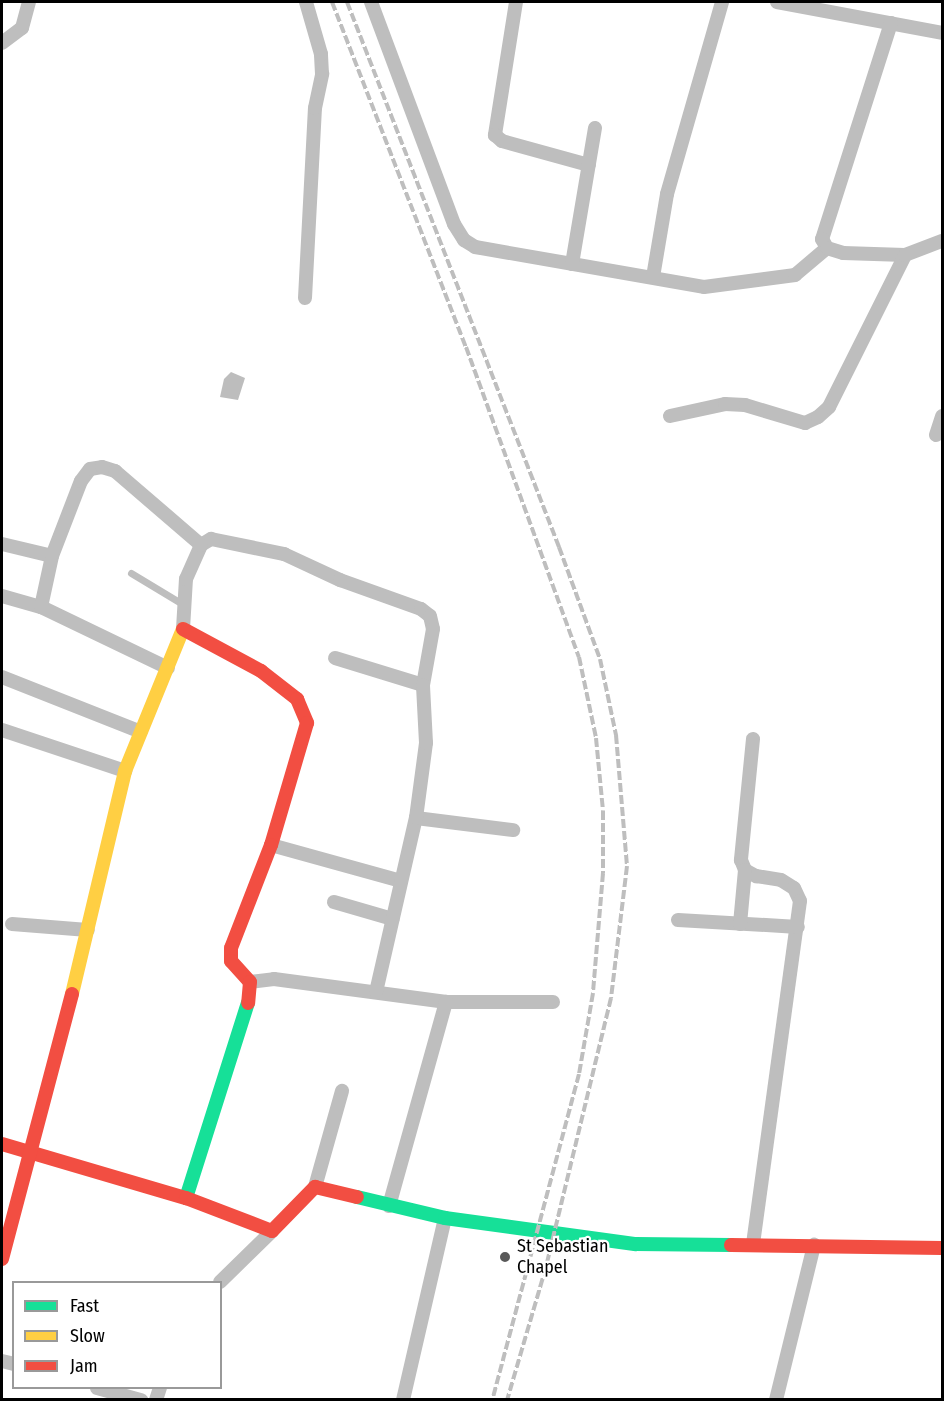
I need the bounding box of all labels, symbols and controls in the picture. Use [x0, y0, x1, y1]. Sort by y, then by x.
place label: St Sebastian Chapel [517, 1236, 608, 1278]
marker: St Sebastian Chapel [498, 1250, 512, 1264]
legend [12, 1281, 222, 1389]
text: Fast [70, 1295, 99, 1317]
text: Slow [70, 1325, 105, 1347]
text: Jam [70, 1355, 98, 1377]

